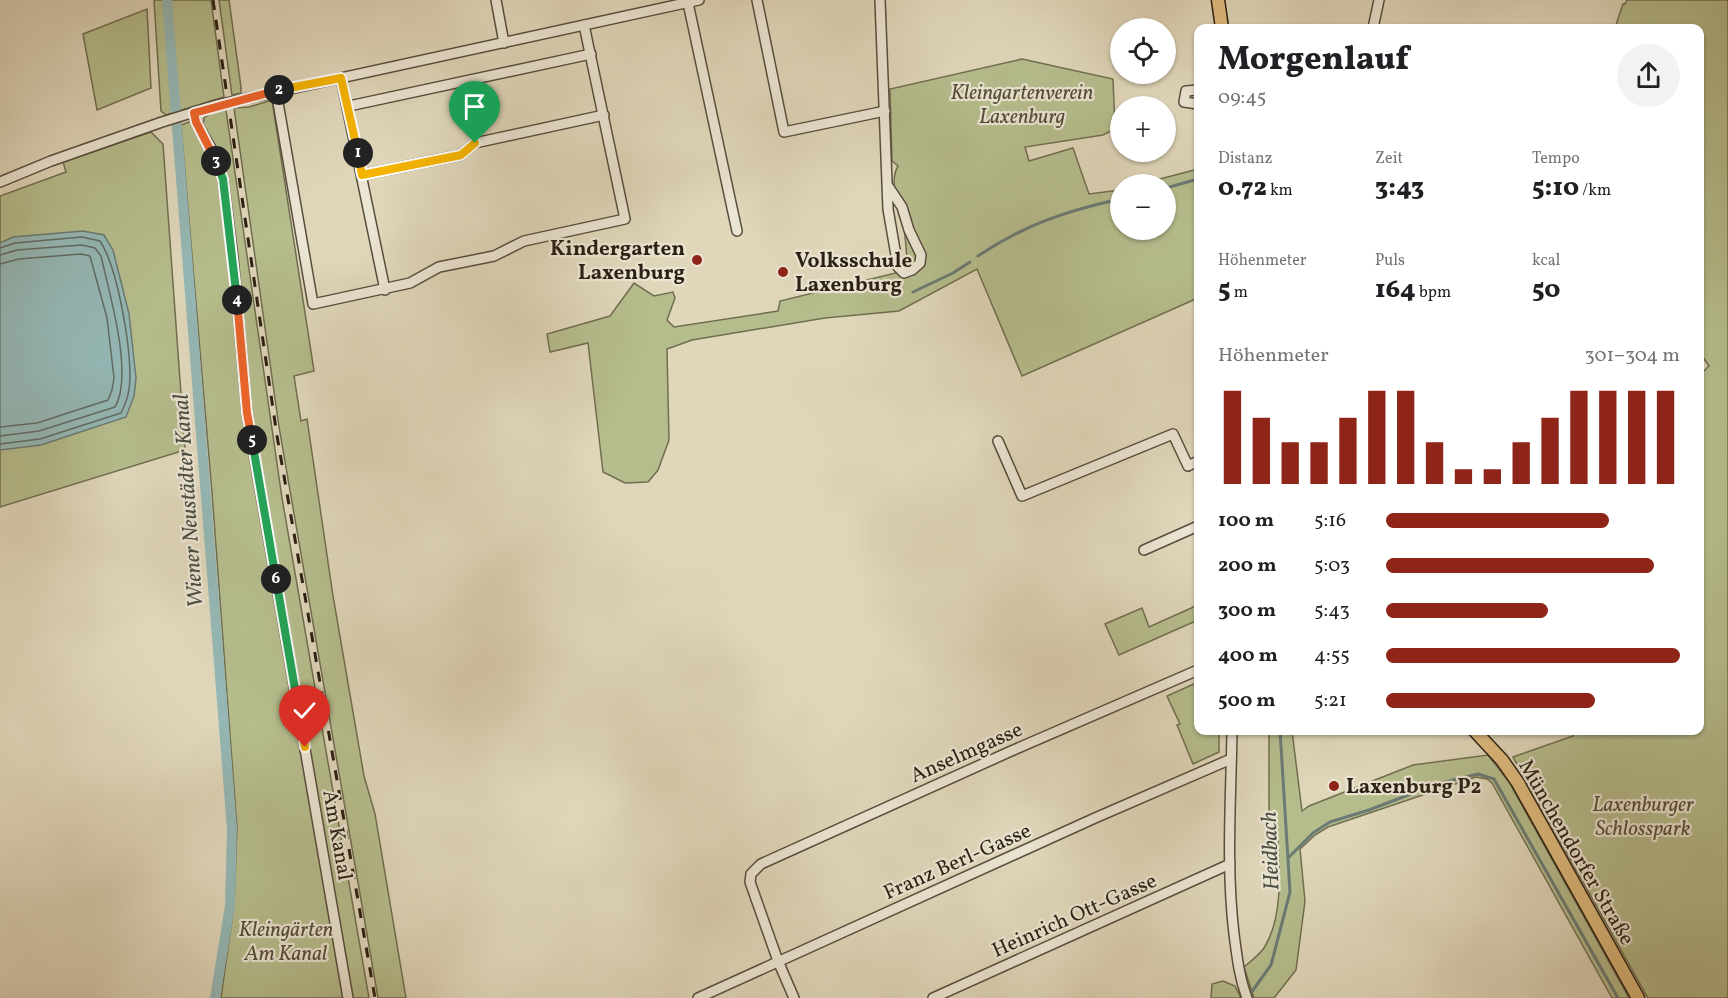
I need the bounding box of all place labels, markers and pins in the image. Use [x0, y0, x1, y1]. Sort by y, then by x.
pin: 2 [264, 75, 294, 105]
pin [449, 81, 500, 143]
pin: 1 [343, 138, 373, 168]
pin: 3 [201, 146, 231, 176]
place label: Kindergarten Laxenburg [550, 235, 685, 288]
place label: Volksschule Laxenburg [795, 247, 912, 300]
marker: Kindergarten Laxenburg [690, 253, 704, 267]
marker: Volksschule Laxenburg [776, 265, 790, 279]
pin: 4 [222, 285, 252, 315]
pin: 5 [237, 425, 267, 455]
pin: 6 [261, 564, 291, 594]
pin [279, 685, 330, 747]
place label: Laxenburg P2 [1346, 773, 1482, 802]
marker: Laxenburg P2 [1327, 779, 1341, 793]

